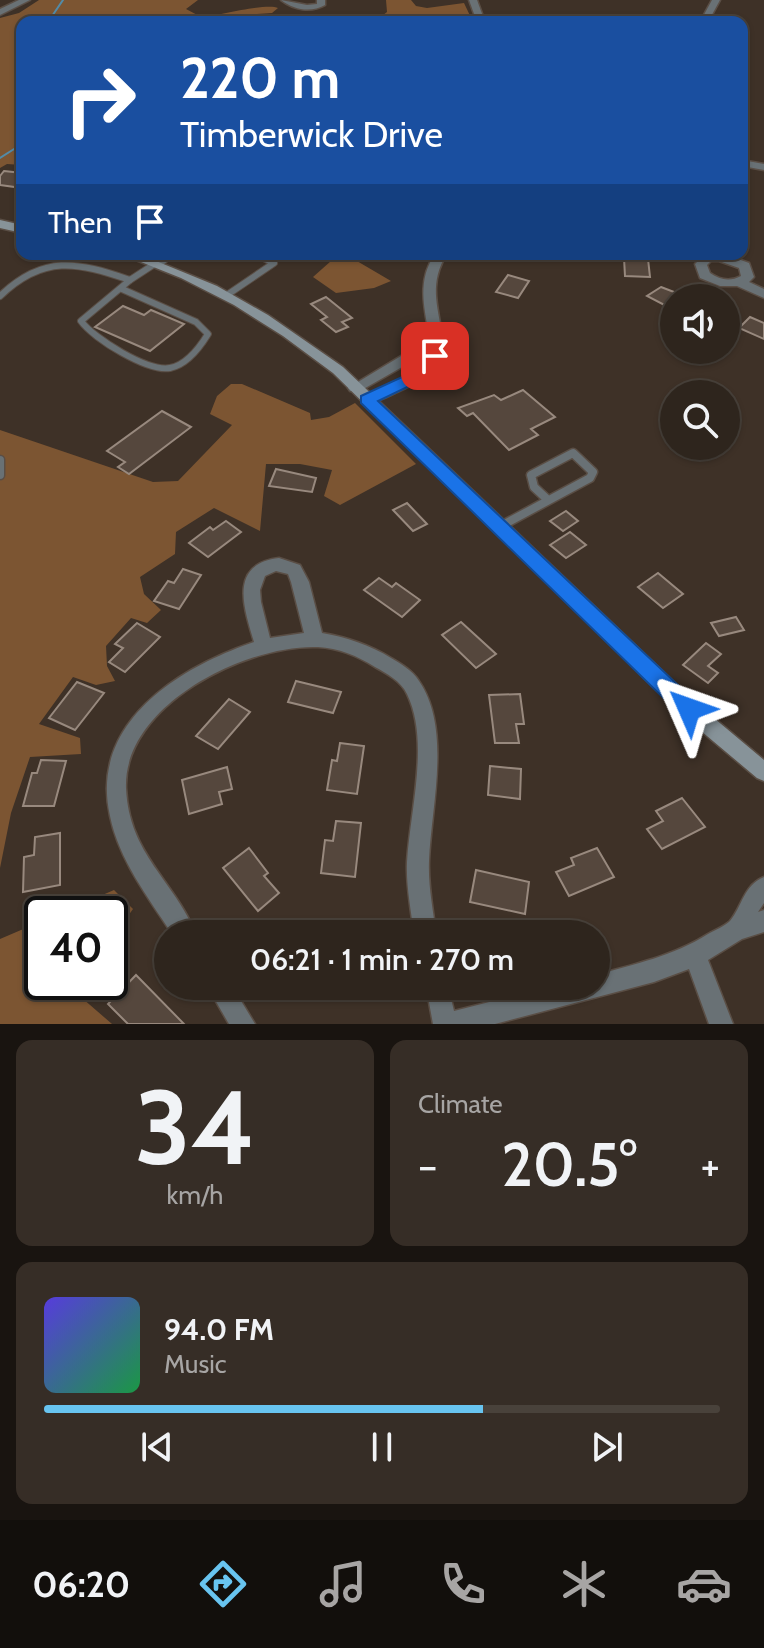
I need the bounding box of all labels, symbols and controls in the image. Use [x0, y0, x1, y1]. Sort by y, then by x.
text: 220 m [180, 44, 340, 112]
icon: right [48, 48, 152, 152]
text: Timberwick Drive [180, 112, 443, 156]
icon: arrive [128, 200, 172, 244]
text: Then [48, 204, 112, 241]
map controls [660, 284, 740, 460]
button: sound [660, 284, 740, 364]
pin [401, 322, 469, 390]
icon: arrive [413, 334, 457, 378]
button: search [660, 380, 740, 460]
position arrow [647, 667, 731, 751]
speed limit sign: 40 [24, 896, 128, 1000]
text: 06:21 · 1 min · 270 m [250, 941, 514, 978]
text: 34 [135, 1064, 255, 1190]
text: Climate [418, 1088, 503, 1120]
text: 20.5° [501, 1128, 637, 1201]
text: − [418, 1139, 437, 1192]
text: + [701, 1139, 720, 1192]
text: km/h [167, 1179, 223, 1211]
text: 94.0 FM [164, 1311, 274, 1348]
text: Music [164, 1348, 227, 1380]
icon: previous [135, 1425, 179, 1469]
icon: pause [360, 1425, 404, 1469]
icon: next [585, 1425, 629, 1469]
icon: directions [195, 1556, 251, 1612]
icon: music [315, 1556, 371, 1612]
icon: phone [435, 1556, 491, 1612]
icon: climate [556, 1556, 612, 1612]
icon: car [676, 1556, 732, 1612]
text: 06:20 [32, 1562, 130, 1606]

